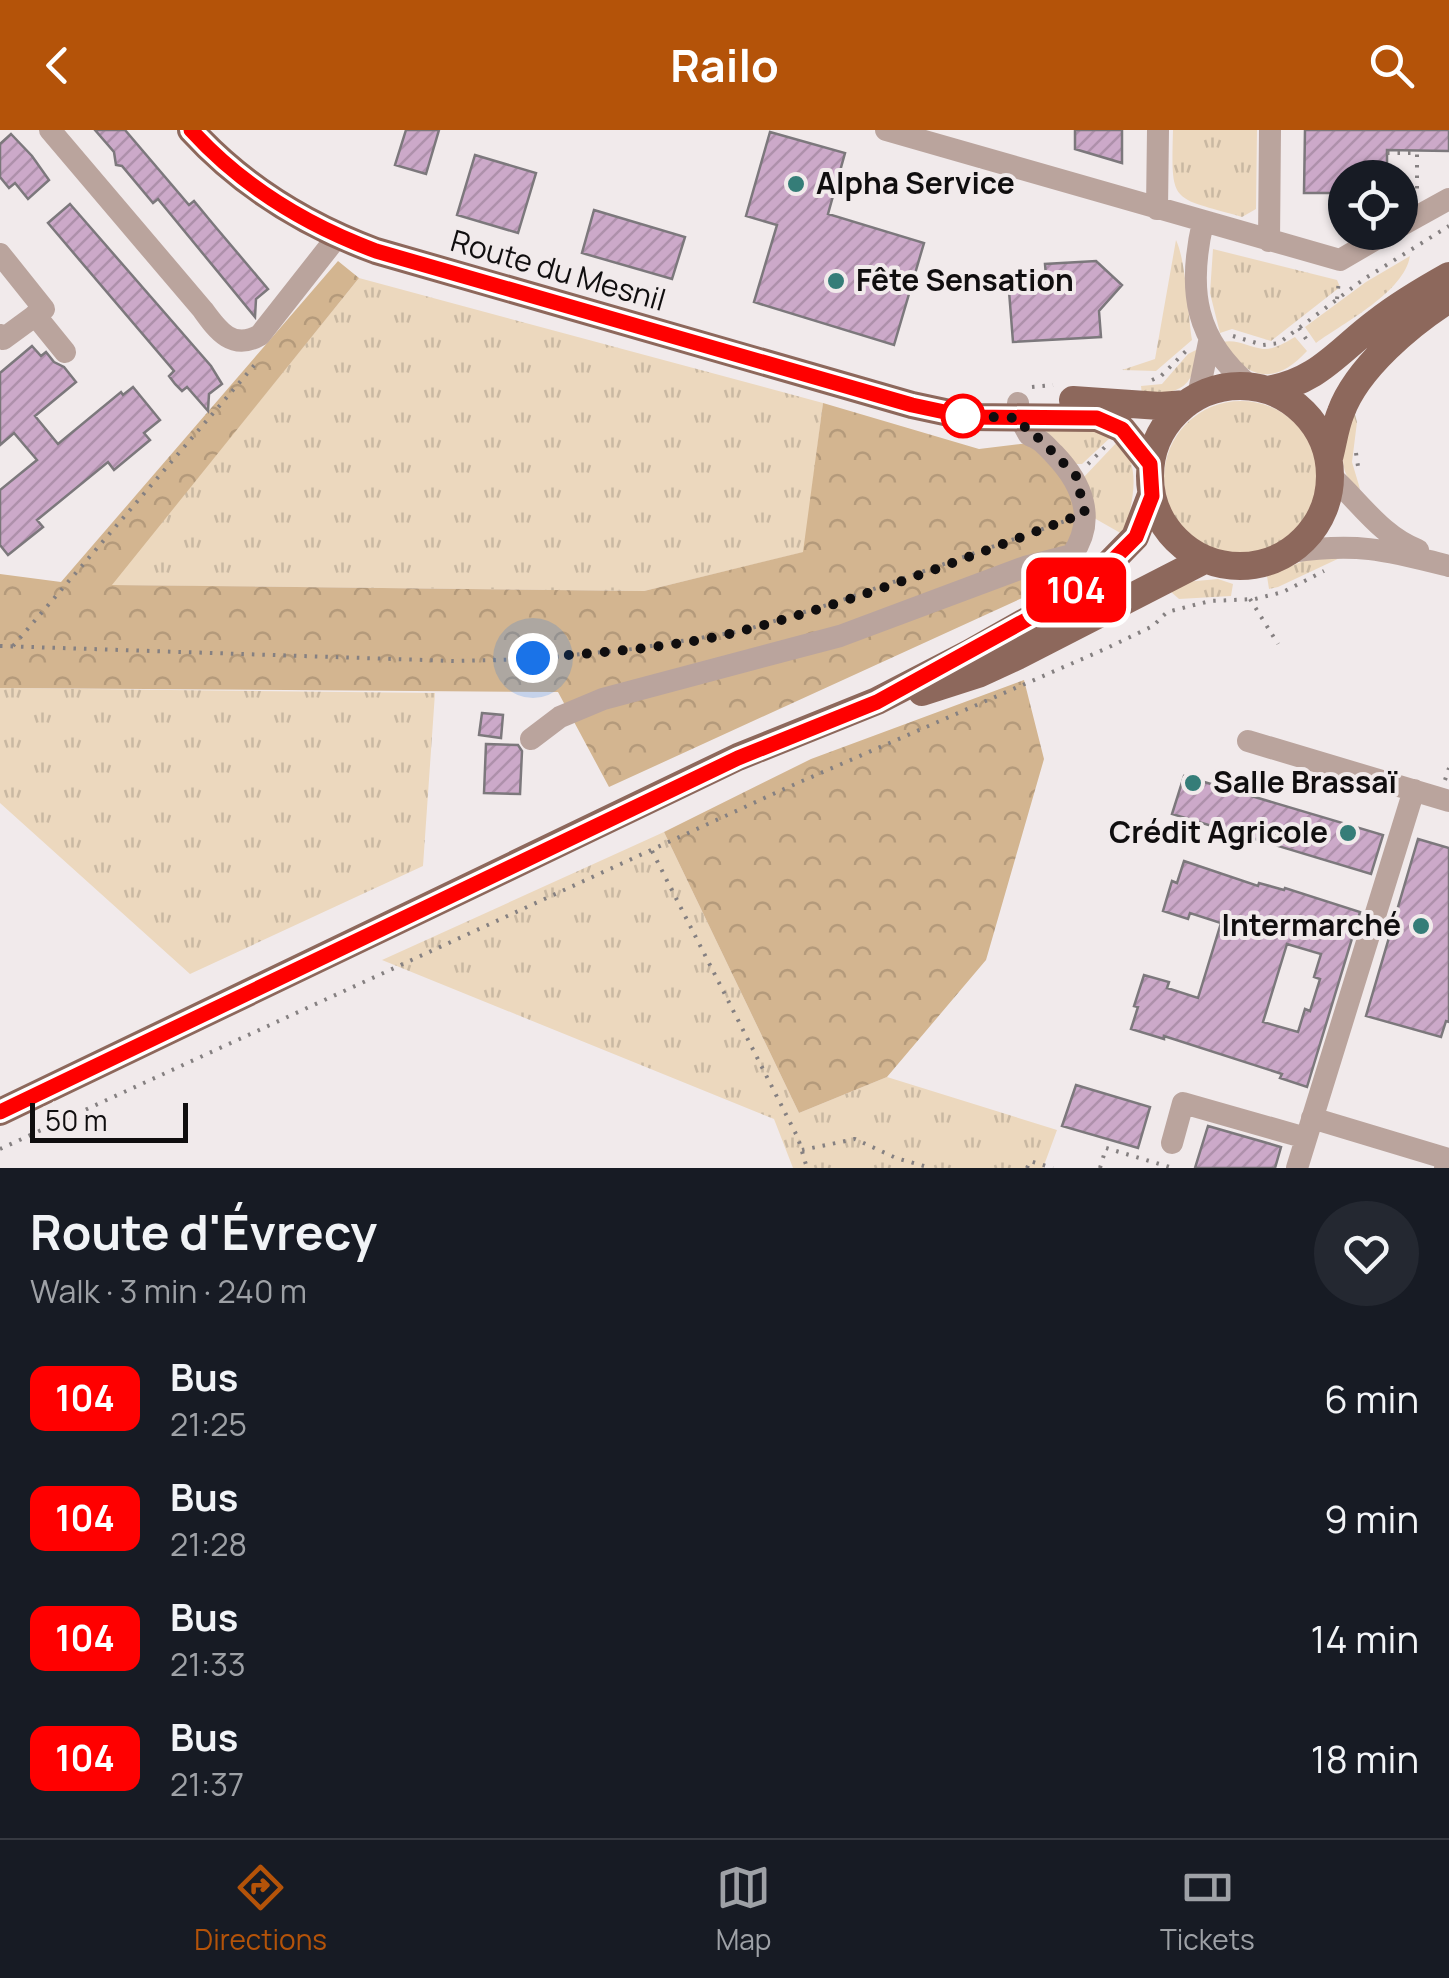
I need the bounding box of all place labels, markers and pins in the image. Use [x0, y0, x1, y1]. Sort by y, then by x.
place label: Alpha Service [816, 162, 1015, 203]
marker: Alpha Service [785, 173, 807, 195]
place label: Fête Sensation [856, 259, 1074, 300]
marker: Fête Sensation [825, 270, 847, 292]
unlabelled marker [942, 395, 984, 437]
place label: Salle Brassaï [1213, 761, 1397, 802]
marker: Salle Brassaï [1182, 772, 1204, 794]
place label: Crédit Agricole [1109, 811, 1328, 852]
marker: Crédit Agricole [1337, 822, 1359, 844]
place label: Intermarché [1222, 904, 1401, 945]
marker: Intermarché [1410, 915, 1432, 937]

